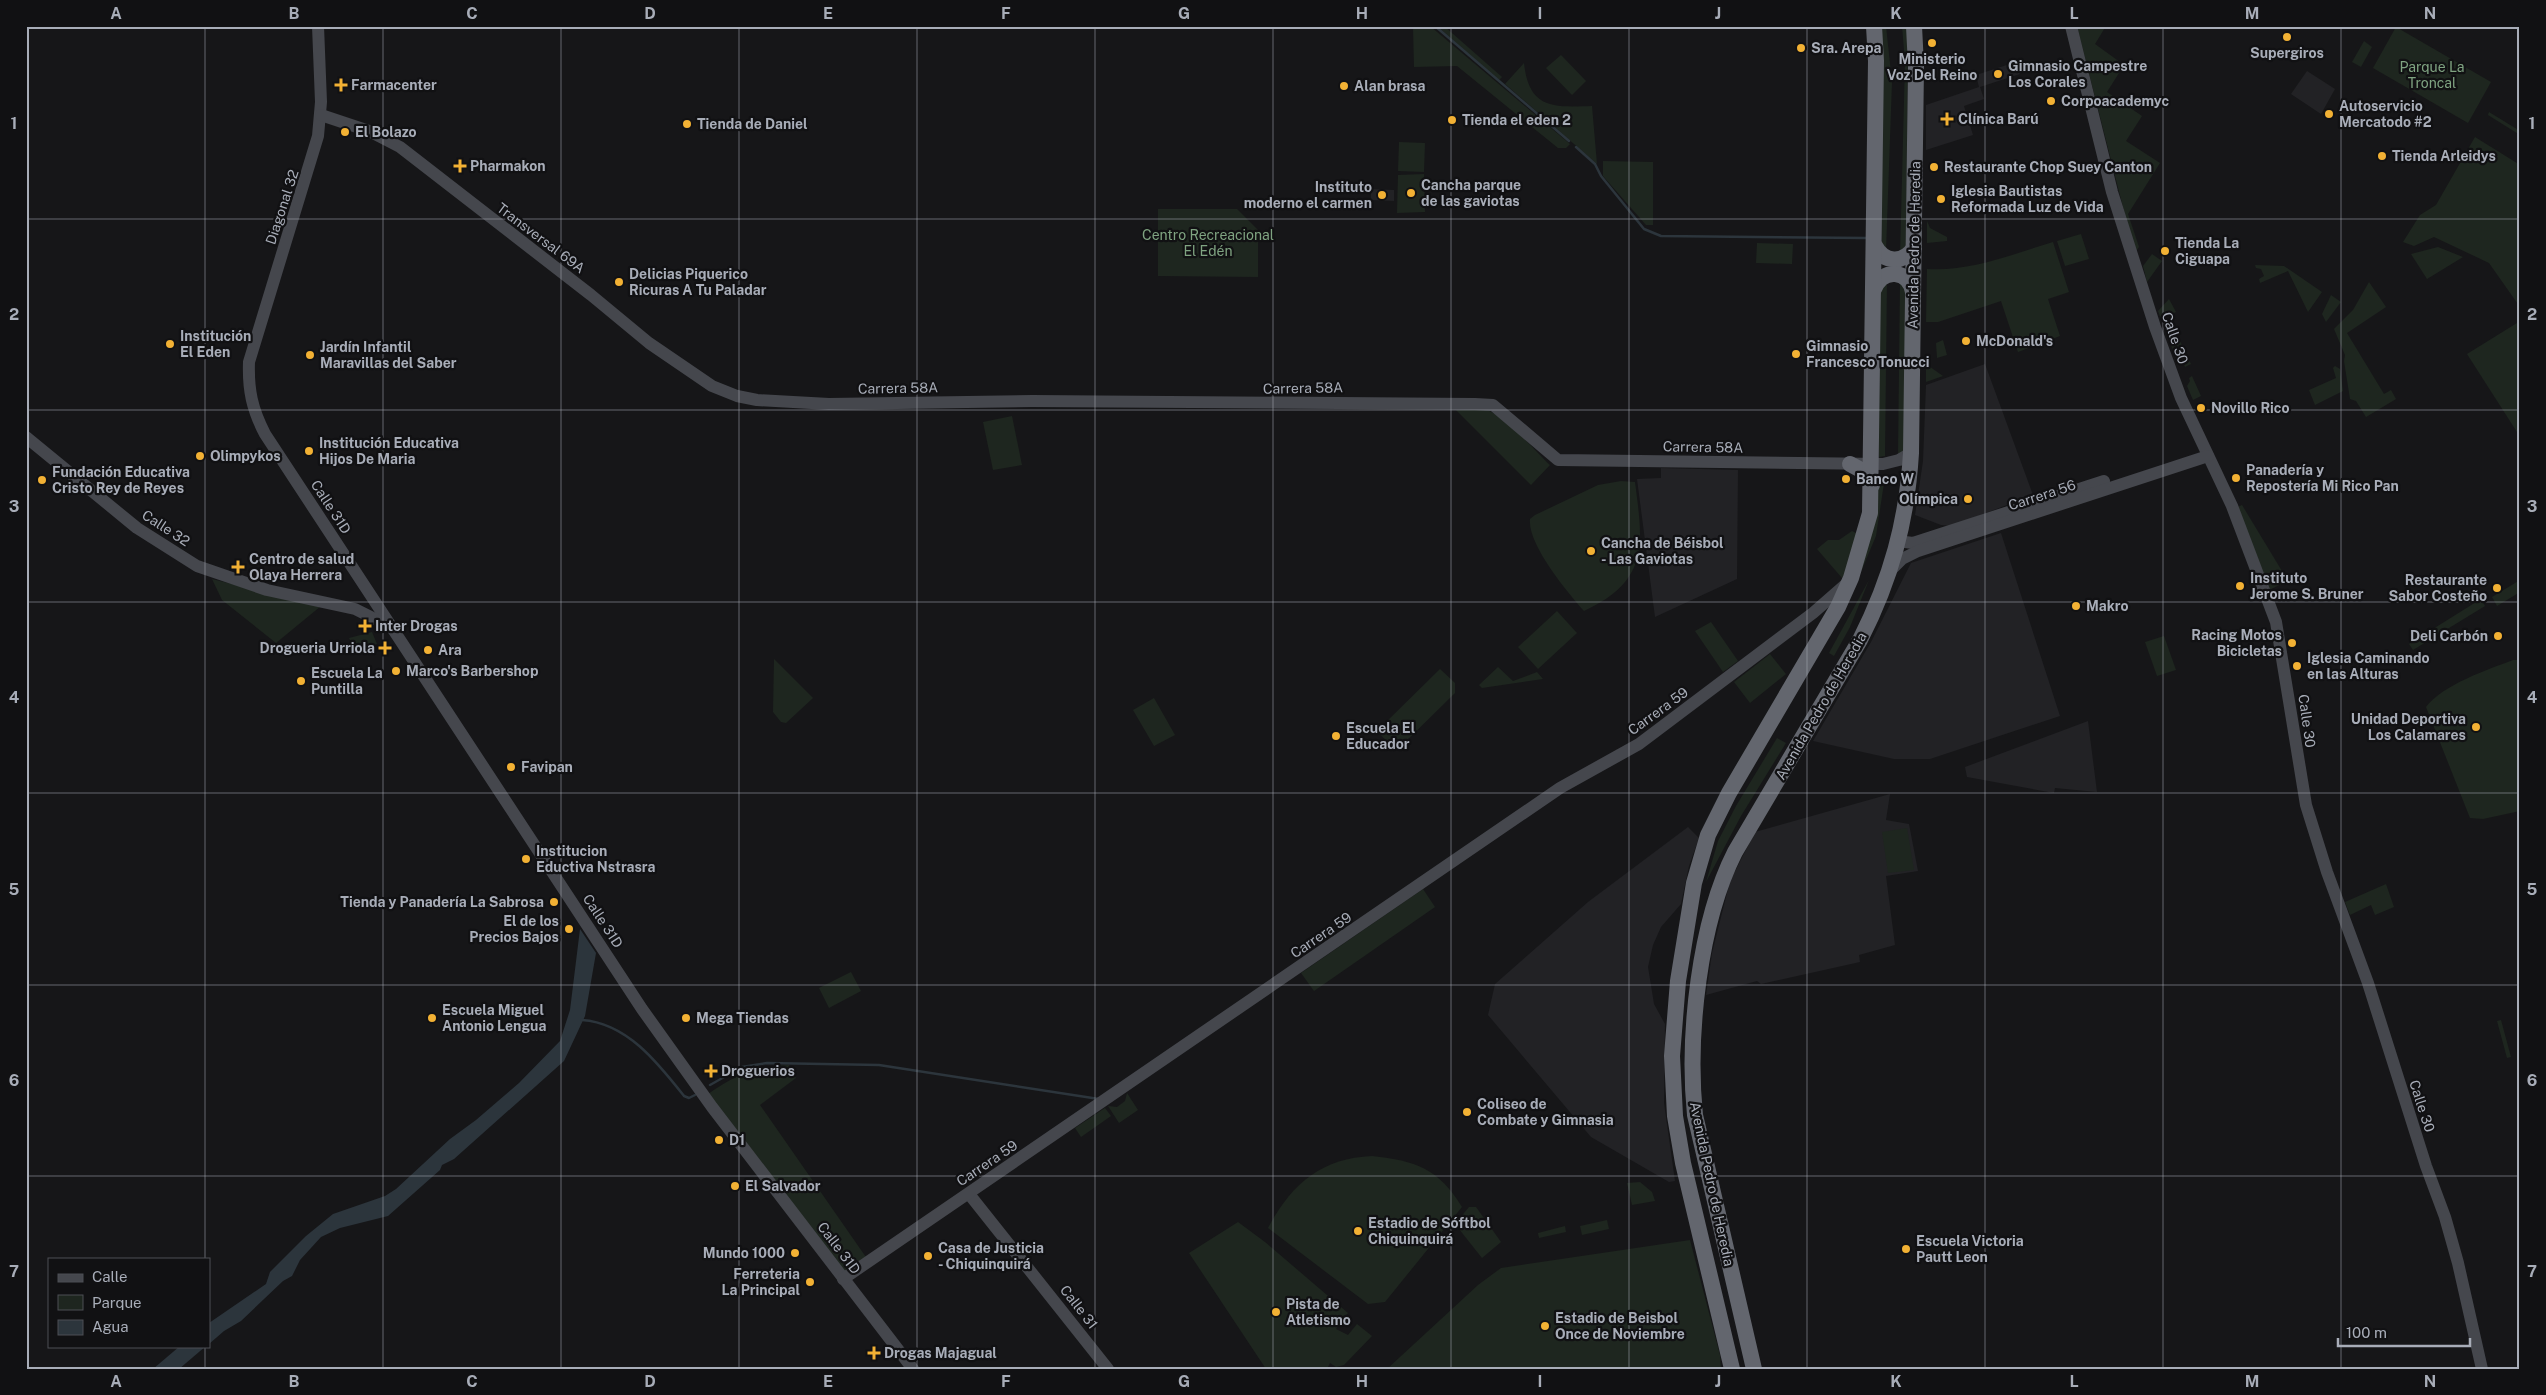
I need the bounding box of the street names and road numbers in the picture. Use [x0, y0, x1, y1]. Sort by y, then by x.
street label: Avenida Pedro de Heredia [1905, 161, 1923, 329]
street label: Diagonal 32 [262, 167, 302, 247]
street label: Transversal 69A [494, 200, 588, 276]
street label: Calle 30 [2159, 310, 2191, 366]
street label: Carrera 58A [858, 379, 938, 397]
street label: Carrera 58A [1263, 379, 1343, 397]
street label: Carrera 58A [1663, 438, 1743, 456]
street label: Carrera 56 [2006, 476, 2078, 513]
street label: Calle 31D [308, 477, 354, 537]
street label: Calle 32 [139, 507, 193, 549]
street label: Avenida Pedro de Heredia [1772, 629, 1870, 783]
street label: Carrera 59 [1625, 684, 1691, 738]
street label: Calle 30 [2295, 693, 2319, 749]
street label: Calle 31D [580, 891, 626, 951]
street label: Carrera 59 [1287, 909, 1355, 961]
street label: Calle 30 [2406, 1078, 2438, 1134]
street label: Avenida Pedro de Heredia [1687, 1100, 1737, 1268]
street label: Carrera 59 [953, 1137, 1021, 1189]
street label: Calle 31D [814, 1219, 864, 1277]
street label: Calle 31 [1057, 1282, 1101, 1332]

